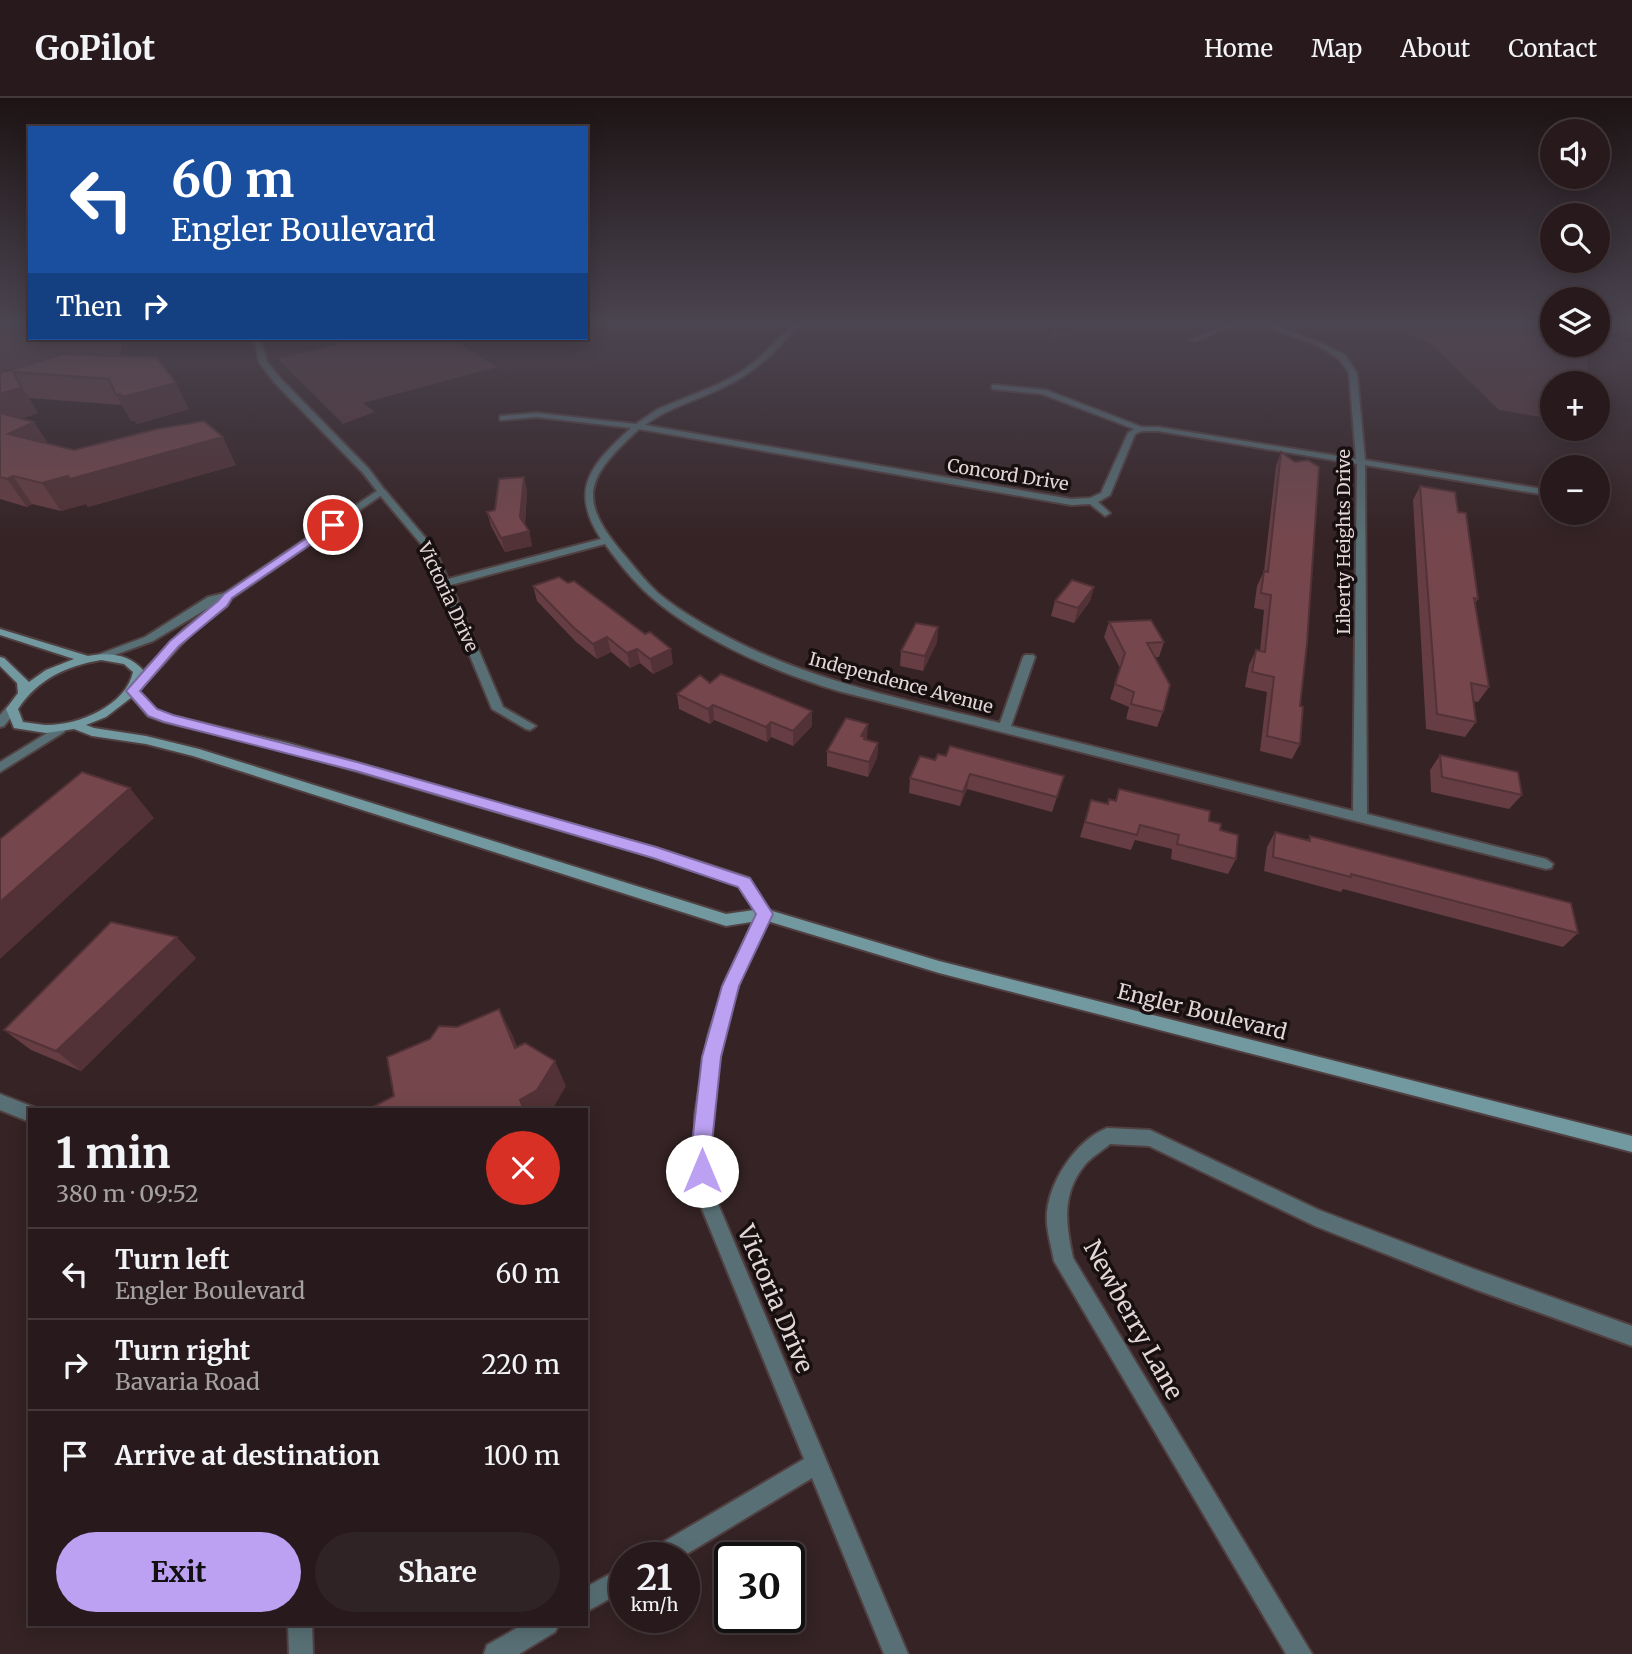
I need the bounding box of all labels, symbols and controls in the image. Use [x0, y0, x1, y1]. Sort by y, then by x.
text: GoPilot [35, 28, 155, 69]
text: Home [1204, 33, 1273, 64]
text: Map [1311, 33, 1362, 64]
text: About [1400, 33, 1470, 64]
text: Contact [1508, 33, 1597, 64]
map controls [1540, 119, 1610, 525]
button: sound [1540, 119, 1610, 189]
text: 60 m [171, 149, 294, 210]
icon: left [56, 154, 147, 245]
button: search [1540, 203, 1610, 273]
text: Engler Boulevard [171, 210, 435, 250]
icon: right [136, 287, 174, 325]
button: layers [1540, 287, 1610, 357]
text: Then [56, 290, 122, 323]
button: + [1540, 371, 1610, 441]
street label: Liberty Heights Drive [1332, 449, 1355, 635]
street label: Concord Drive [946, 454, 1070, 495]
button: − [1540, 455, 1610, 525]
pin [303, 495, 363, 555]
icon: arrive [314, 506, 352, 544]
street label: Victoria Drive [413, 537, 484, 655]
street label: Independence Avenue [807, 647, 996, 718]
street label: Engler Boulevard [1115, 977, 1290, 1046]
text: 1 min [56, 1127, 170, 1179]
button: close [486, 1131, 560, 1205]
position arrow [665, 1134, 739, 1208]
text: 380 m · 09:52 [56, 1179, 199, 1208]
street label: Victoria Drive [730, 1219, 821, 1378]
street label: Newberry Lane [1077, 1235, 1190, 1405]
text: Turn left [115, 1243, 229, 1276]
icon: left [56, 1255, 94, 1293]
text: 60 m [496, 1257, 560, 1290]
text: Engler Boulevard [115, 1276, 305, 1305]
text: Turn right [115, 1334, 250, 1367]
icon: right [56, 1346, 94, 1384]
text: 220 m [481, 1348, 560, 1381]
text: Bavaria Road [115, 1367, 260, 1396]
icon: arrive [56, 1437, 94, 1475]
text: Arrive at destination [115, 1439, 380, 1472]
text: 100 m [484, 1439, 560, 1472]
button: Exit [56, 1532, 301, 1612]
button: Share [315, 1532, 560, 1612]
speed limit sign: 30 [714, 1542, 805, 1633]
text: 21 [637, 1556, 672, 1600]
text: km/h [631, 1593, 678, 1616]

